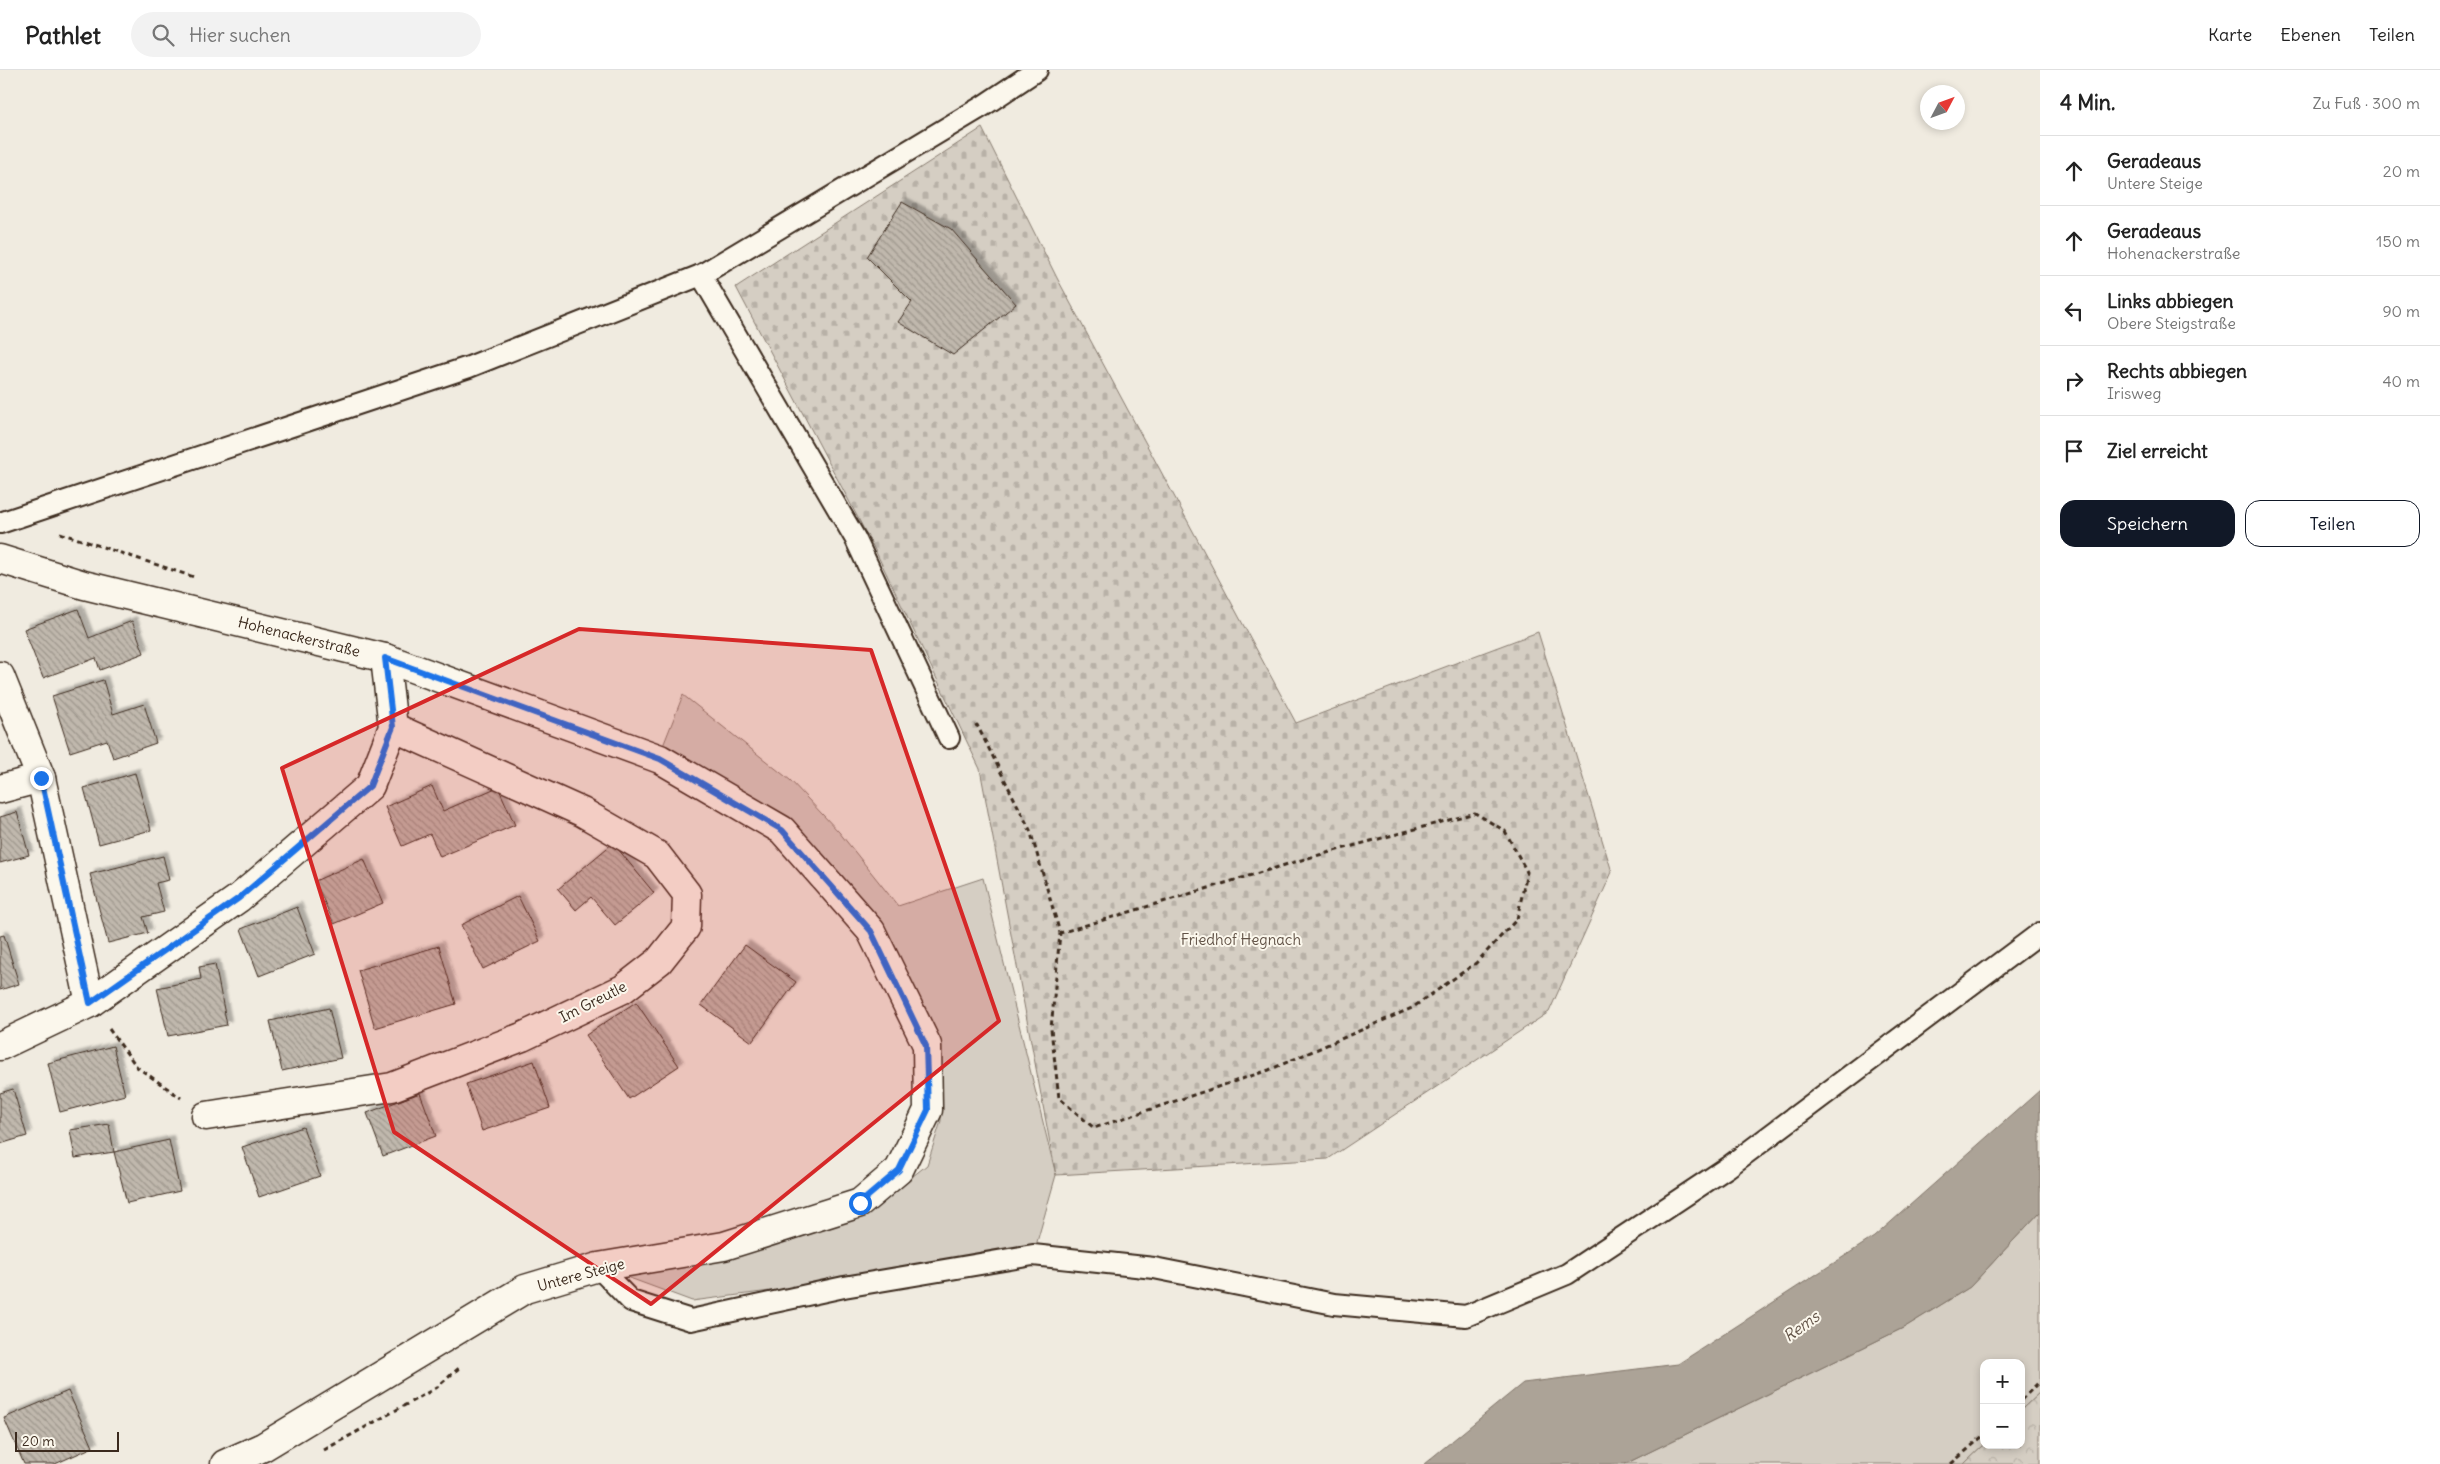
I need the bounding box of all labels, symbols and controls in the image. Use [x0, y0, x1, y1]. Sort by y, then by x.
search box [131, 12, 481, 57]
text: Pathlet [25, 20, 101, 50]
icon: search [149, 21, 177, 49]
text: Hier suchen [189, 23, 291, 47]
text: Karte [2208, 23, 2252, 46]
text: Ebenen [2280, 23, 2341, 46]
text: Teilen [2369, 23, 2415, 46]
north arrow [1920, 85, 1965, 130]
text: 4 Min. [2060, 89, 2115, 116]
text: Zu Fuß · 300 m [2312, 93, 2420, 113]
text: Geradeaus [2107, 149, 2201, 173]
icon: ahead [2060, 157, 2088, 185]
text: 20 m [2383, 161, 2420, 181]
text: Untere Steige [2107, 173, 2203, 193]
text: Geradeaus [2107, 219, 2201, 243]
icon: ahead [2060, 227, 2088, 255]
text: 150 m [2376, 231, 2420, 251]
text: Hohenackerstraße [2107, 243, 2240, 263]
text: Links abbiegen [2107, 289, 2234, 313]
icon: left [2060, 297, 2088, 325]
text: 90 m [2382, 301, 2420, 321]
text: Obere Steigstraße [2107, 313, 2236, 333]
text: Rechts abbiegen [2107, 359, 2247, 383]
icon: right [2060, 367, 2088, 395]
text: 40 m [2382, 371, 2420, 391]
text: Irisweg [2107, 383, 2161, 403]
icon: arrive [2060, 437, 2088, 465]
text: Ziel erreicht [2107, 439, 2208, 463]
button: Speichern [2060, 500, 2235, 547]
button: Teilen [2245, 500, 2420, 547]
street label: Hohenackerstraße [236, 612, 362, 661]
route end [30, 767, 53, 790]
park label: Friedhof Hegnach [1181, 930, 1301, 949]
street label: Im Greutle [556, 977, 630, 1027]
route start [849, 1192, 872, 1215]
street label: Untere Steige [535, 1254, 627, 1295]
water label: Rems [1779, 1306, 1824, 1346]
map controls [1980, 1359, 2025, 1449]
button: + [1980, 1359, 2025, 1404]
button: − [1980, 1404, 2025, 1449]
scale bar [15, 1429, 119, 1452]
text: 20 m [22, 1432, 55, 1450]

